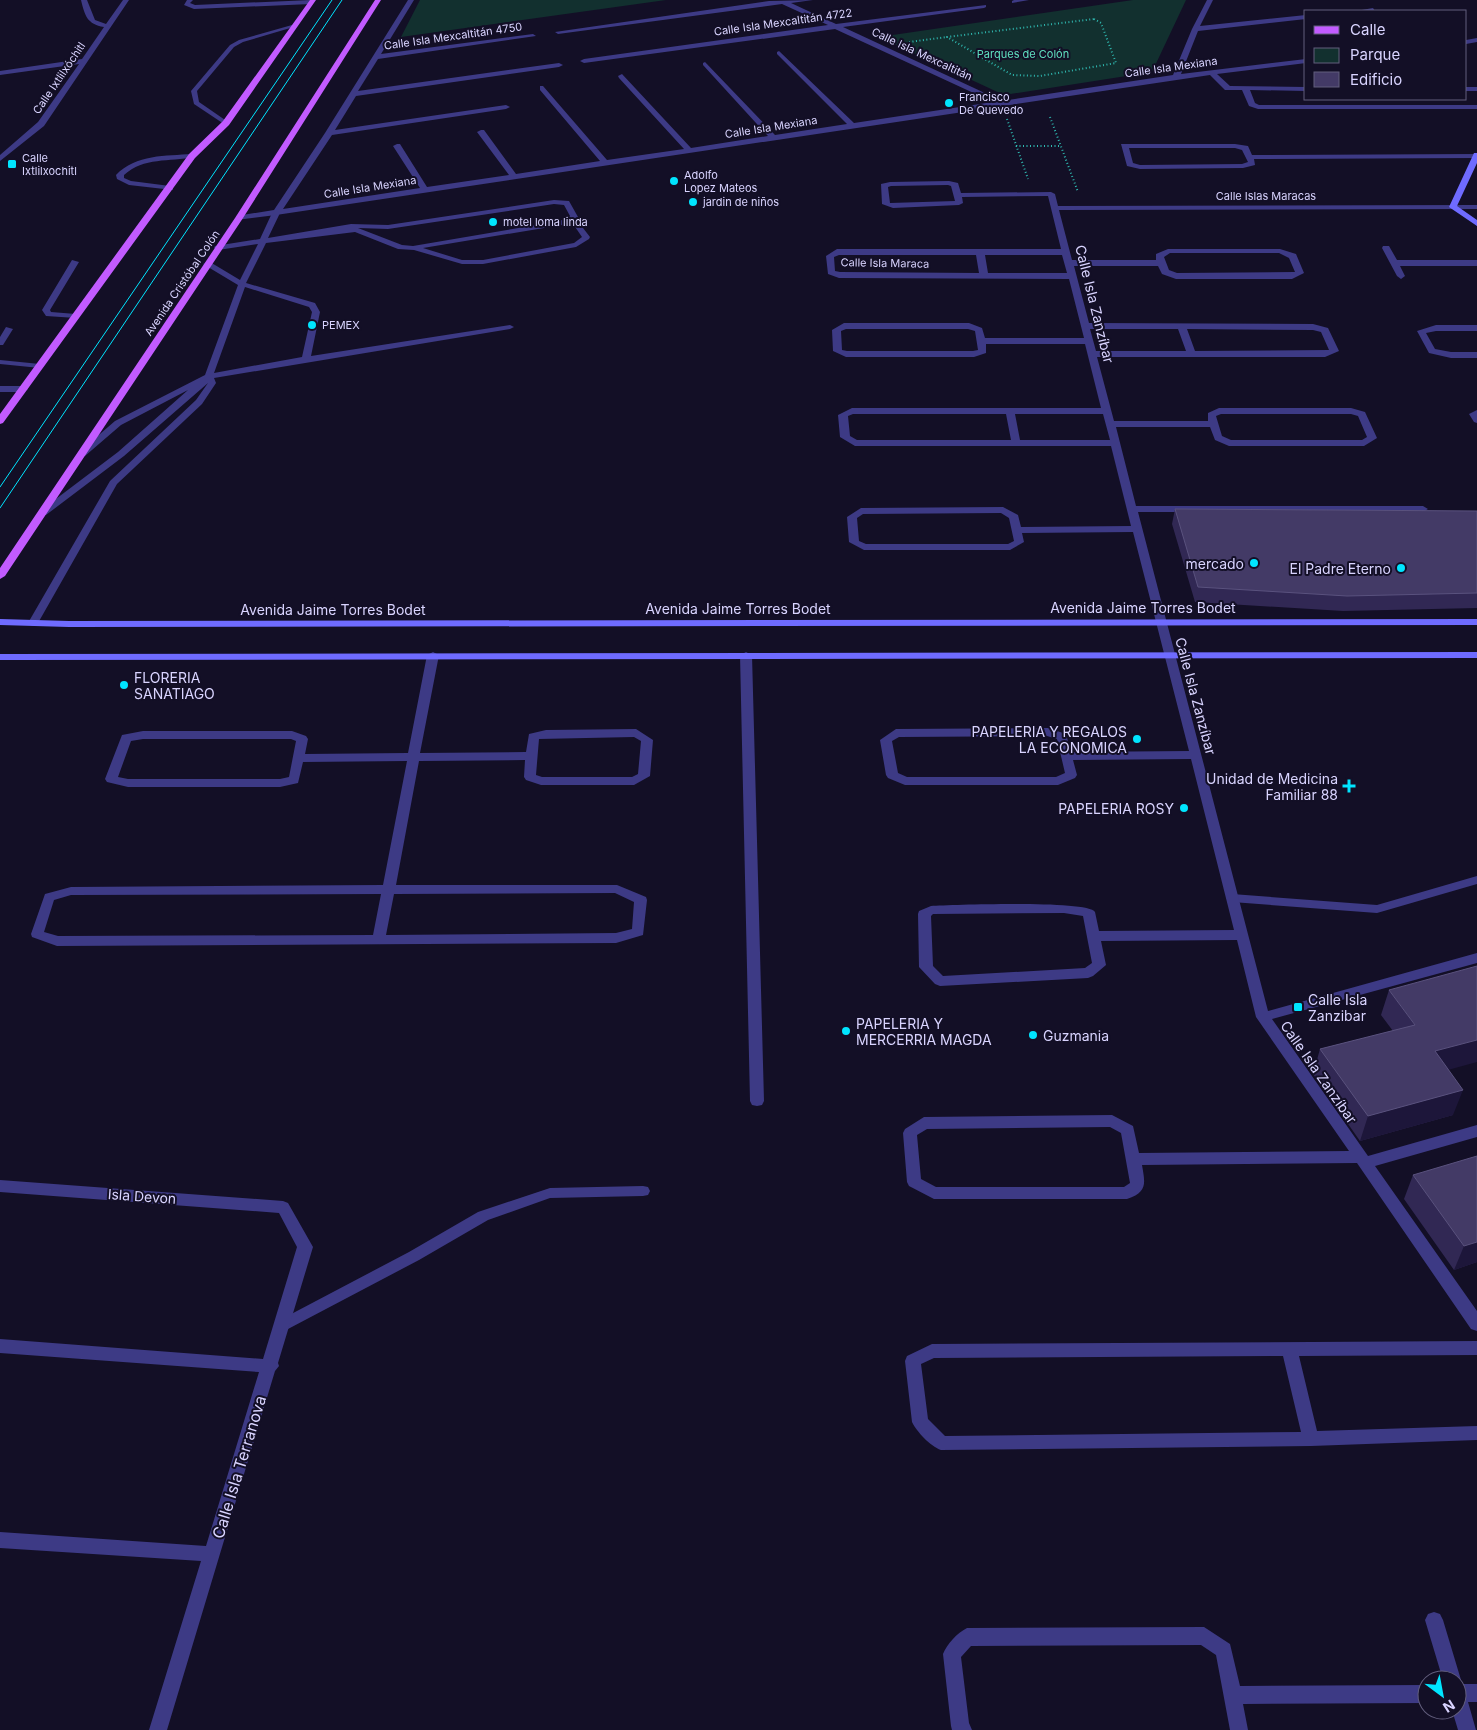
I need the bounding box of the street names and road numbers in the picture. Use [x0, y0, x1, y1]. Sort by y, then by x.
street label: Calle Isla Mexcaltitán 4722 [713, 5, 853, 39]
street label: Calle Isla Mexcaltitán 4750 [383, 19, 523, 53]
street label: Calle Isla Mexcaltitán [869, 24, 975, 84]
street label: Calle Ixtlilxóchitl [30, 39, 88, 117]
street label: Calle Isla Mexiana [1124, 54, 1218, 80]
street label: Calle Isla Mexiana [724, 113, 818, 141]
street label: Calle Isla Mexiana [323, 173, 417, 201]
street label: Calle Islas Maracas [1216, 189, 1316, 203]
street label: Avenida Cristóbal Colón [141, 227, 223, 339]
street label: Calle Isla Zanzíbar [1072, 243, 1118, 365]
street label: Calle Isla Maraca [841, 255, 929, 271]
street label: Avenida Jaime Torres Bodet [1050, 599, 1236, 616]
street label: Avenida Jaime Torres Bodet [645, 600, 831, 617]
street label: Avenida Jaime Torres Bodet [240, 601, 426, 618]
street label: Calle Isla Zanzíbar [1172, 635, 1220, 757]
street label: Calle Isla Zanzíbar [1277, 1017, 1361, 1127]
street label: Isla Devon [107, 1185, 177, 1207]
street label: Calle Isla Terranova [208, 1393, 270, 1541]

